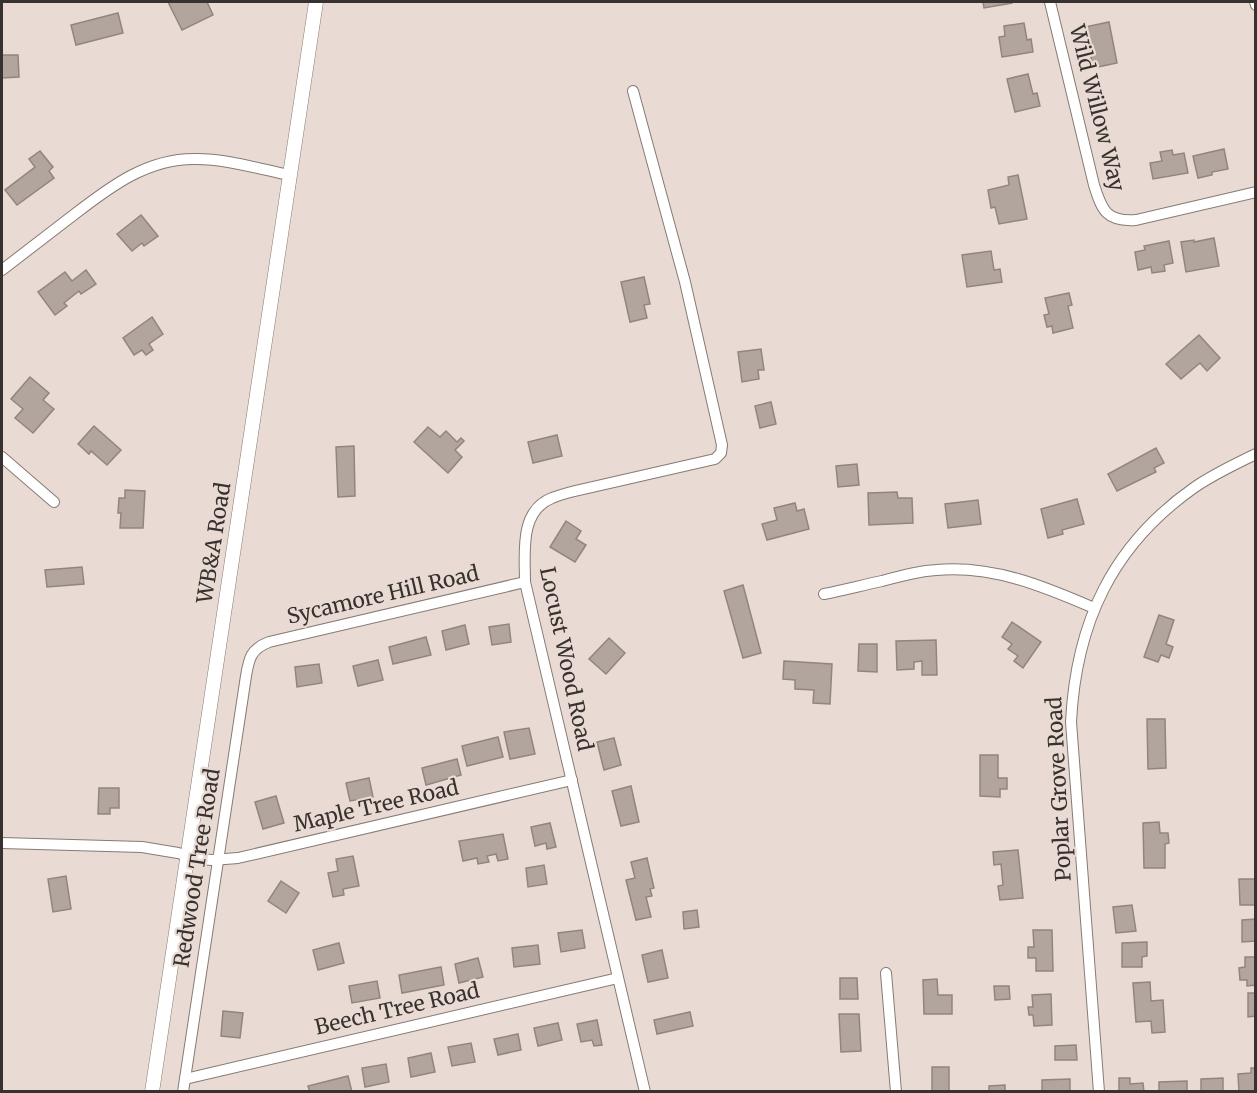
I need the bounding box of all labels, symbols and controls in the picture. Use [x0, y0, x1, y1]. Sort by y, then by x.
street label: Wild Willow Way [1064, 21, 1131, 195]
street label: WB&A Road [190, 480, 236, 606]
street label: Sycamore Hill Road [284, 559, 482, 630]
street label: Locust Wood Road [534, 564, 599, 754]
street label: Poplar Grove Road [1040, 696, 1077, 882]
street label: Redwood Tree Road [167, 766, 226, 969]
street label: Maple Tree Road [291, 773, 461, 838]
street label: Beech Tree Road [312, 976, 482, 1041]

